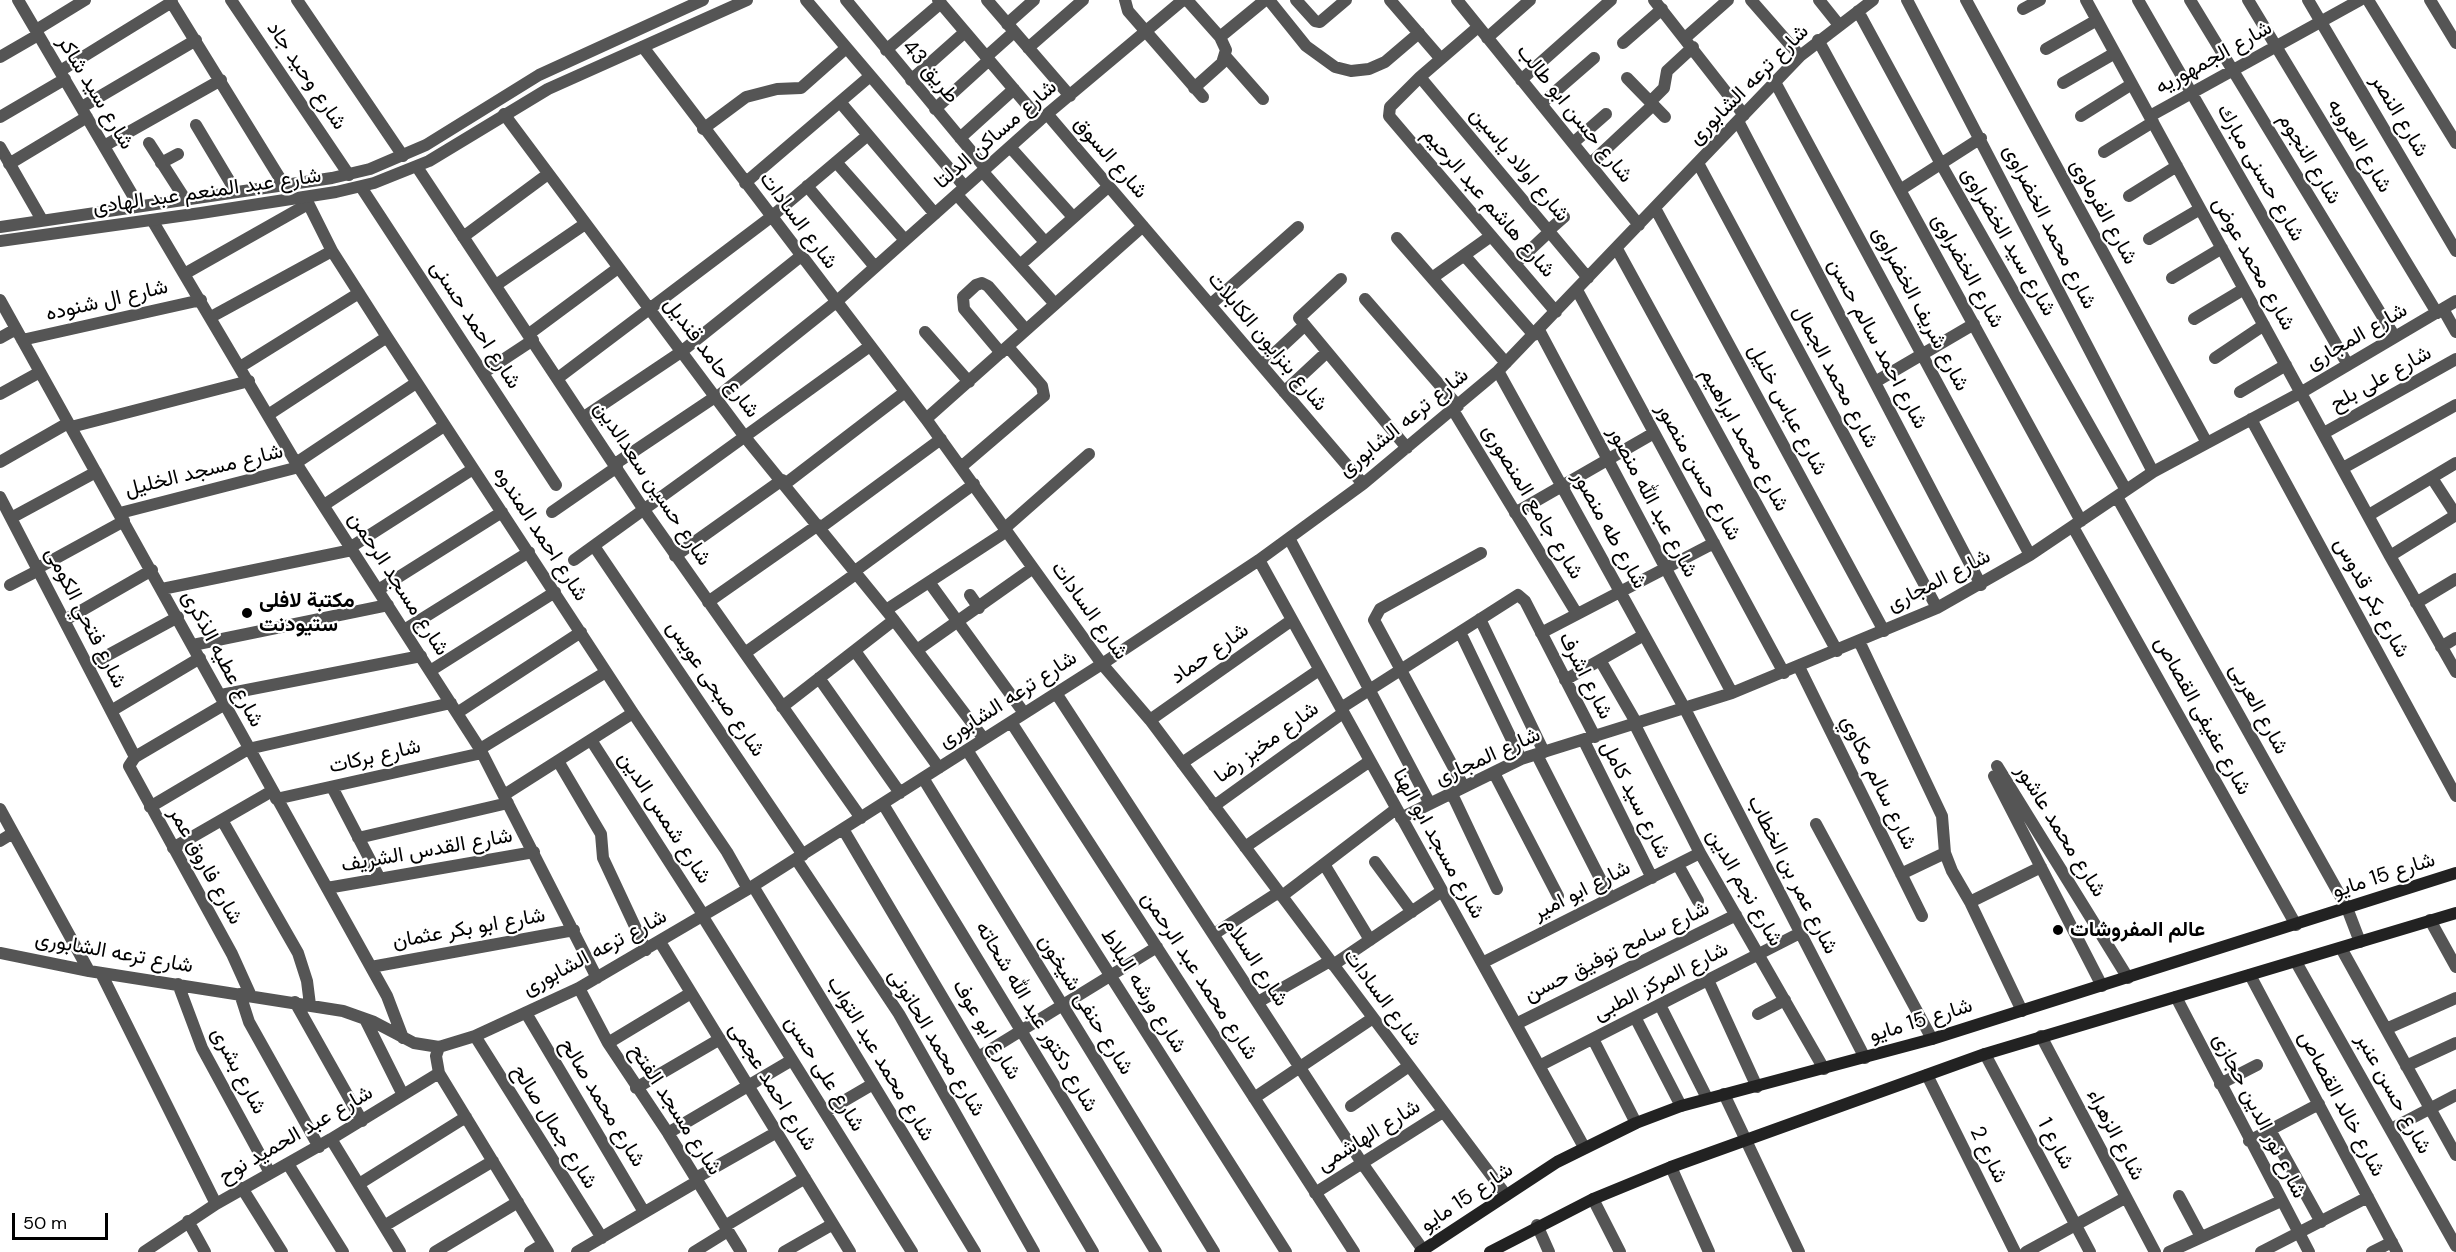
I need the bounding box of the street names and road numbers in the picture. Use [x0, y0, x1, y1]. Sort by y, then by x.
street label: شارع الجمهوريه [2151, 16, 2277, 100]
street label: شارع وحيد جاد [261, 17, 351, 135]
street label: شارع ترعه الشابورى [1684, 20, 1814, 150]
street label: شارع سيد شاكر [51, 32, 139, 154]
street label: طريق 43 [896, 35, 964, 109]
street label: شارع حسن ابو طالب [1510, 40, 1638, 188]
street label: شارع النصر [2365, 70, 2433, 162]
street label: شارع مساكن الدلتا [930, 75, 1062, 195]
street label: شارع العروبه [2321, 95, 2397, 197]
street label: شارع حسنى مبارك [2211, 100, 2309, 246]
street label: شارع اولاد ياسين [1464, 103, 1574, 227]
street label: شارع النجوم [2272, 109, 2346, 209]
street label: شارع السوق [1068, 112, 1152, 204]
street label: شارع هاشم عبد الرحيم [1416, 123, 1560, 283]
street label: شارع محمد الخضراوى [1997, 141, 2101, 313]
street label: شارع الفرماوى [2064, 155, 2142, 269]
street label: شارع عبد المنعم عبد الهادى [91, 163, 323, 221]
street label: شارع سيد الخضراوى [1955, 163, 2061, 321]
street label: شارع السادات [753, 167, 843, 275]
street label: شارع محمد عوض [2206, 193, 2300, 335]
street label: شارع الخضراوى [1925, 209, 2009, 333]
street label: شارع شريف الخضراوى [1866, 222, 1974, 396]
street label: شارع احمد سالم حسن [1821, 254, 1933, 434]
street label: شارع احمد حسنى [424, 256, 526, 394]
street label: شارع بنزايون الكابلات [1201, 267, 1333, 417]
street label: شارع ال شنوده [44, 275, 170, 327]
street label: شارع حامد قنديل [657, 293, 765, 423]
street label: شارع المجارى [2302, 298, 2412, 376]
street label: شارع محمد الجمال [1787, 301, 1883, 453]
street label: شارع عباس خليل [1742, 340, 1832, 480]
street label: شارع على بلح [2326, 341, 2436, 417]
street label: شارع ترعه الشابورى [1334, 363, 1474, 483]
street label: شارع محمد ابراهيم [1694, 364, 1794, 516]
street label: شارع حسين سعدالدين [588, 397, 716, 571]
street label: شارع حسن منصور [1650, 399, 1746, 545]
street label: شارع جامع المنصورى [1476, 420, 1588, 584]
street label: شارع عبد الله منصور [1602, 422, 1702, 582]
street label: شارع مسجد الخليل [122, 439, 286, 503]
street label: شارع احمد المندوه [487, 462, 593, 606]
street label: شارع طه منصور [1566, 467, 1652, 593]
street label: شارع مسجد الرحمن [342, 507, 454, 661]
street label: شارع بكر قدوس [2328, 534, 2414, 662]
street label: شارع فتحي الكومى [39, 543, 131, 693]
street label: شارع المجارى [1883, 544, 1995, 618]
street label: شارع السادات [1045, 557, 1133, 665]
street label: شارع عطيه الذكرى [175, 586, 269, 732]
street label: شارع صبحى عويس [660, 616, 770, 762]
street label: شارع حماد [1166, 618, 1254, 690]
street label: شارع اشرف [1552, 628, 1618, 724]
street label: شارع عفيفى القصاص [2148, 632, 2256, 800]
street label: شارع ترعه الشابورى [934, 646, 1082, 754]
street label: شارع العربى [2223, 659, 2293, 759]
street label: شارع مخبز رضا [1210, 697, 1324, 789]
street label: شارع سالم مكاوي [1835, 712, 1921, 854]
street label: شارع المجارى [1431, 723, 1545, 791]
street label: شارع بركات [327, 734, 423, 780]
street label: شارع سيد كامل [1595, 737, 1675, 863]
street label: شارع شمس الدين [612, 747, 716, 889]
street label: شارع محمد عاشور [2009, 760, 2111, 902]
street label: شارع مسجد ابو الهنا [1386, 765, 1490, 923]
street label: شارع عمر بن الخطاب [1741, 791, 1843, 959]
street label: شارع فاروق عمر [162, 803, 248, 929]
street label: شارع القدس الشريف [339, 824, 515, 878]
street label: شارع نجم الدين [1700, 825, 1788, 951]
street label: شارع 15 مايو [2329, 848, 2439, 904]
street label: شارع ابو امير [1529, 856, 1635, 926]
street label: شارع محمد عبد الرحمن [1135, 887, 1263, 1065]
street label: شارع سامح توفيق حسن [1520, 896, 1714, 1008]
street label: شارع ابو بكر عثمان [391, 903, 547, 955]
street label: شارع ترعه الشابورى [519, 904, 671, 1002]
street label: شارع السلام [1217, 913, 1293, 1011]
street label: شارع دكتور عبد الله شحاته [969, 917, 1103, 1117]
street label: شارع ورشه البلاط [1095, 924, 1191, 1058]
street label: شارع ترعه الشابورى [33, 927, 195, 979]
street label: شارع حنفى شيخون [1032, 930, 1138, 1080]
street label: شارع المركز الطبى [1589, 937, 1733, 1027]
street label: شارع السادات [1337, 944, 1427, 1052]
street label: شارع محمد الحانونى [882, 965, 990, 1121]
street label: شارع محمد عبد التواب [821, 972, 939, 1146]
street label: شارع ابو عوف [946, 975, 1026, 1085]
street label: شارع 15 مايو [1866, 993, 1976, 1049]
street label: شارع على حسن [778, 1012, 870, 1136]
street label: شارع احمد عجمى [722, 1018, 822, 1156]
street label: شارع بشرى [205, 1023, 271, 1119]
street label: شارع خالد القصاص [2292, 1027, 2390, 1181]
street label: شارع نور الدين حجازى [2206, 1029, 2312, 1203]
street label: شارع حسن عنبر [2350, 1029, 2436, 1159]
street label: شارع محمد صالح [554, 1034, 650, 1172]
street label: شارع مسجد الفتح [623, 1040, 727, 1180]
street label: شارع جمال صالح [506, 1060, 602, 1194]
street label: شارع عبد الحميد نوح [214, 1081, 378, 1189]
street label: شارع الزهراء [2080, 1085, 2150, 1185]
street label: شارع الهاشمى [1313, 1094, 1425, 1178]
street label: شارع 1 [2031, 1114, 2079, 1174]
street label: شارع 2 [1964, 1123, 2012, 1187]
street label: شارع 15 مايو [1416, 1158, 1518, 1238]

